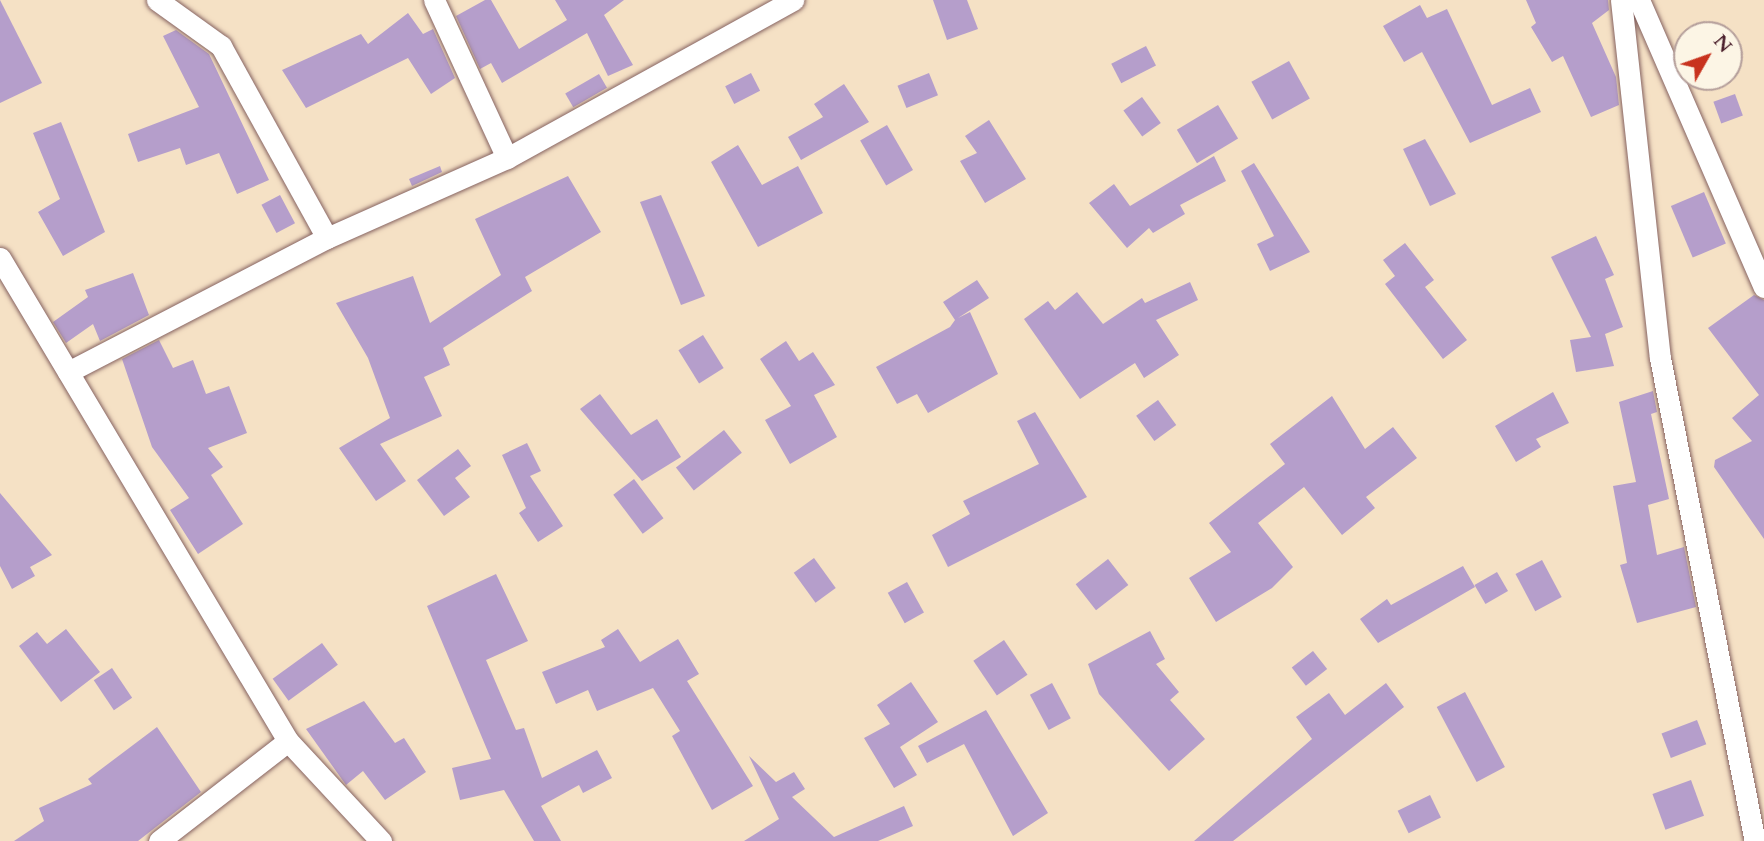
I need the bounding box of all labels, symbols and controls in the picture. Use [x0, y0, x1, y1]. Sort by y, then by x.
north arrow [1673, 21, 1743, 91]
text: N [1707, 29, 1738, 58]

